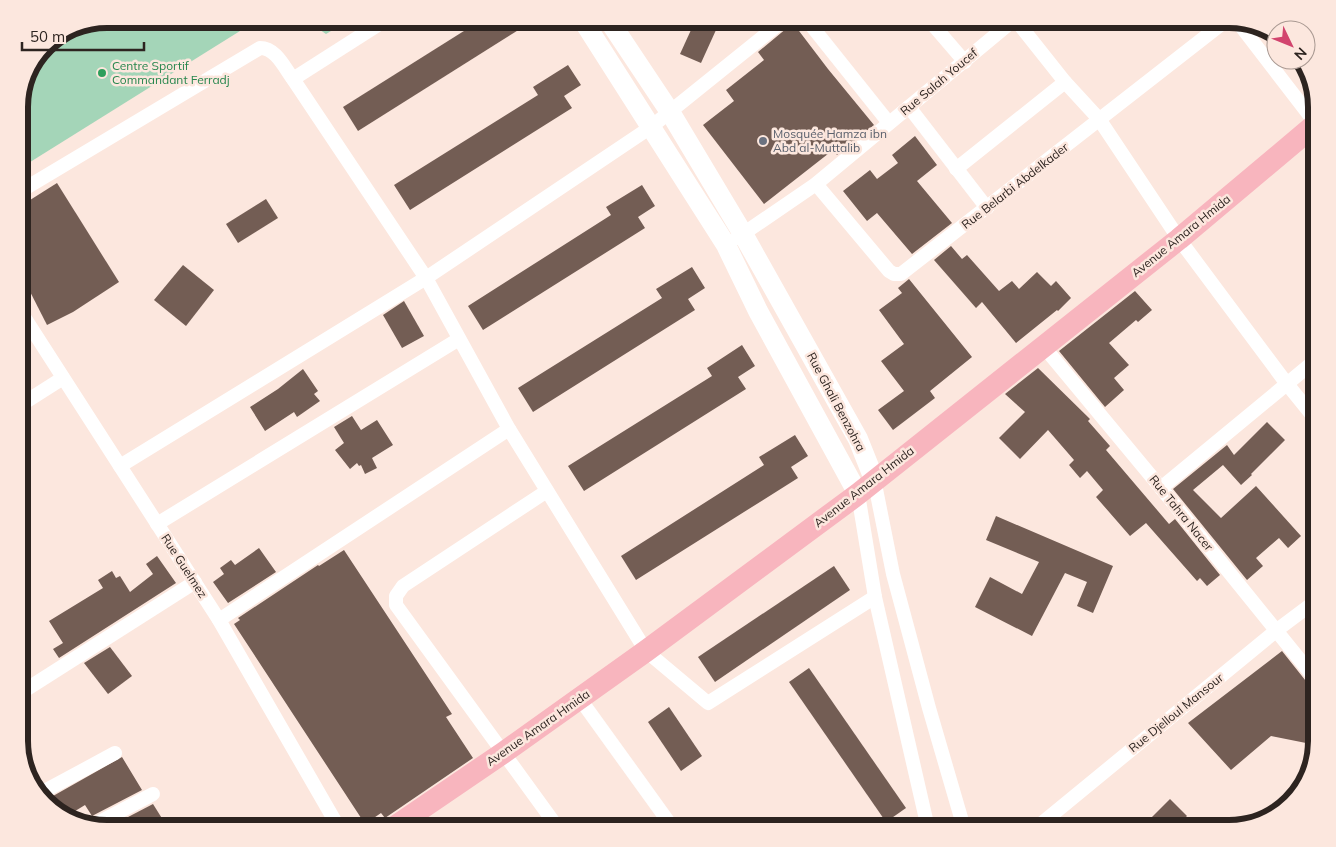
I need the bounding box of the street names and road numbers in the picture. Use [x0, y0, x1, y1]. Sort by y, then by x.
street label: Rue Salah Youcef [897, 44, 981, 118]
street label: Rue Belarbi Abdelkader [958, 139, 1072, 232]
street label: Avenue Amara Hmida [1128, 191, 1233, 280]
street label: Rue Ghali Benzohra [804, 350, 869, 454]
street label: Avenue Amara Hmida [811, 443, 917, 530]
street label: Rue Tahra Nacer [1146, 472, 1217, 554]
street label: Rue Guelmez [158, 531, 211, 601]
street label: Rue Djelloul Mansour [1125, 669, 1226, 755]
street label: Avenue Amara Hmida [483, 686, 592, 769]

